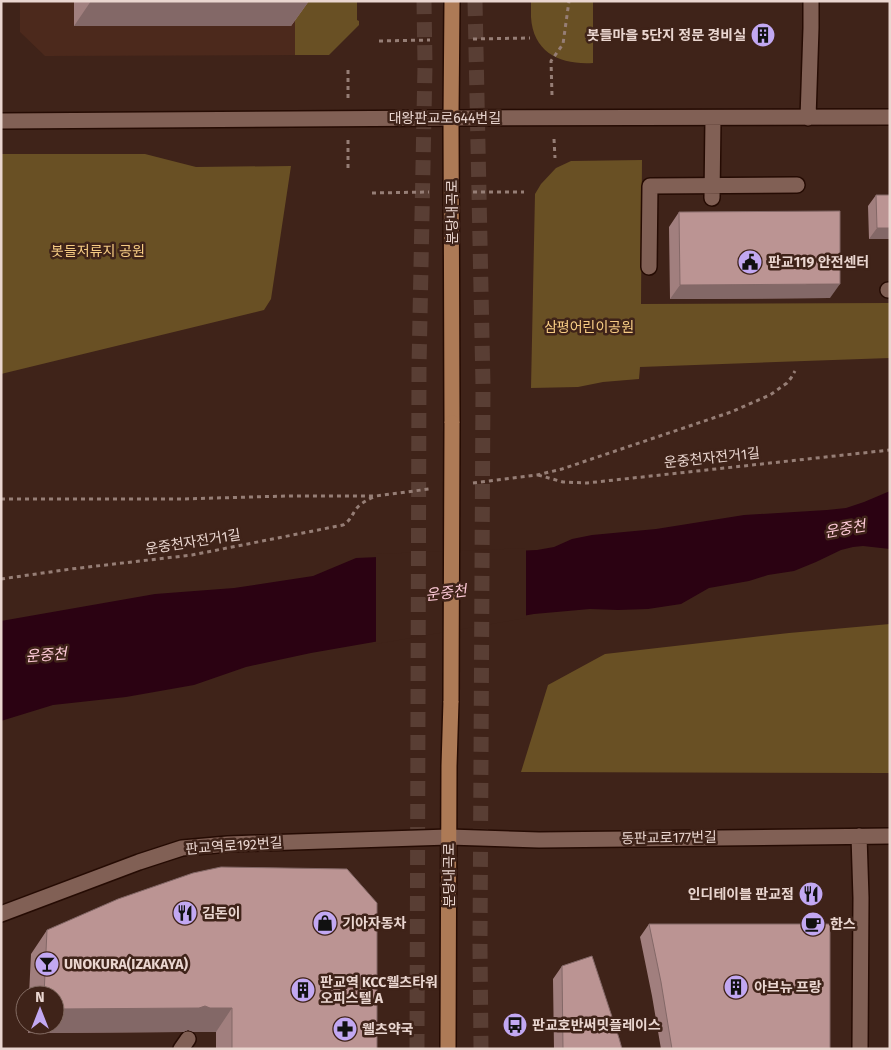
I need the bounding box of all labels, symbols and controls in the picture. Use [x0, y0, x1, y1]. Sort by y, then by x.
building icon: 봇들마을 5단지 정문 경비실 [750, 22, 776, 48]
place label: 봇들마을 5단지 정문 경비실 [587, 27, 746, 44]
street label: 대왕판교로644번길 [389, 110, 501, 127]
street label: 분당내곡로 [444, 180, 461, 244]
park label: 봇들저류지 공원 [51, 243, 145, 260]
public building icon: 판교119 안전센터 [737, 249, 763, 275]
place label: 판교119 안전센터 [768, 254, 869, 271]
park label: 삼평어린이공원 [544, 319, 634, 336]
street label: 운중천자전거1길 [663, 445, 761, 471]
water label: 운중천 [823, 516, 869, 541]
street label: 운중천자전거1길 [144, 526, 242, 558]
water label: 운중천 [424, 581, 470, 604]
water label: 운중천 [25, 644, 69, 665]
street label: 동판교로177번길 [621, 829, 717, 847]
street label: 판교역로192번길 [185, 834, 283, 858]
street label: 분당내곡로 [441, 843, 458, 907]
restaurant icon: 인디테이블 판교점 [798, 881, 824, 907]
place label: 인디테이블 판교점 [688, 886, 794, 903]
restaurant icon: 김돈이 [172, 900, 198, 926]
place label: 김돈이 [202, 905, 241, 922]
shop icon: 기아자동차 [312, 910, 338, 936]
cafe icon: 한스 [800, 911, 826, 937]
place label: 기아자동차 [342, 915, 407, 932]
place label: 한스 [830, 916, 856, 933]
bar icon: UNOKURA(IZAKAYA) [34, 951, 60, 977]
place label: UNOKURA(IZAKAYA) [64, 956, 188, 973]
place label: 판교역 KCC웰츠타워 오피스텔 A [320, 974, 438, 1007]
building icon: 아브뉴 프랑 [723, 974, 749, 1000]
building icon: 판교역 KCC웰츠타워 오피스텔 A [290, 977, 316, 1003]
place label: 아브뉴 프랑 [754, 979, 822, 996]
north arrow [15, 985, 65, 1035]
text: N [35, 989, 45, 1006]
bus stop icon: 판교호반써밋플레이스 [502, 1012, 528, 1038]
pharmacy icon: 웰츠약국 [332, 1016, 358, 1042]
place label: 판교호반써밋플레이스 [532, 1017, 661, 1034]
place label: 웰츠약국 [362, 1021, 414, 1038]

